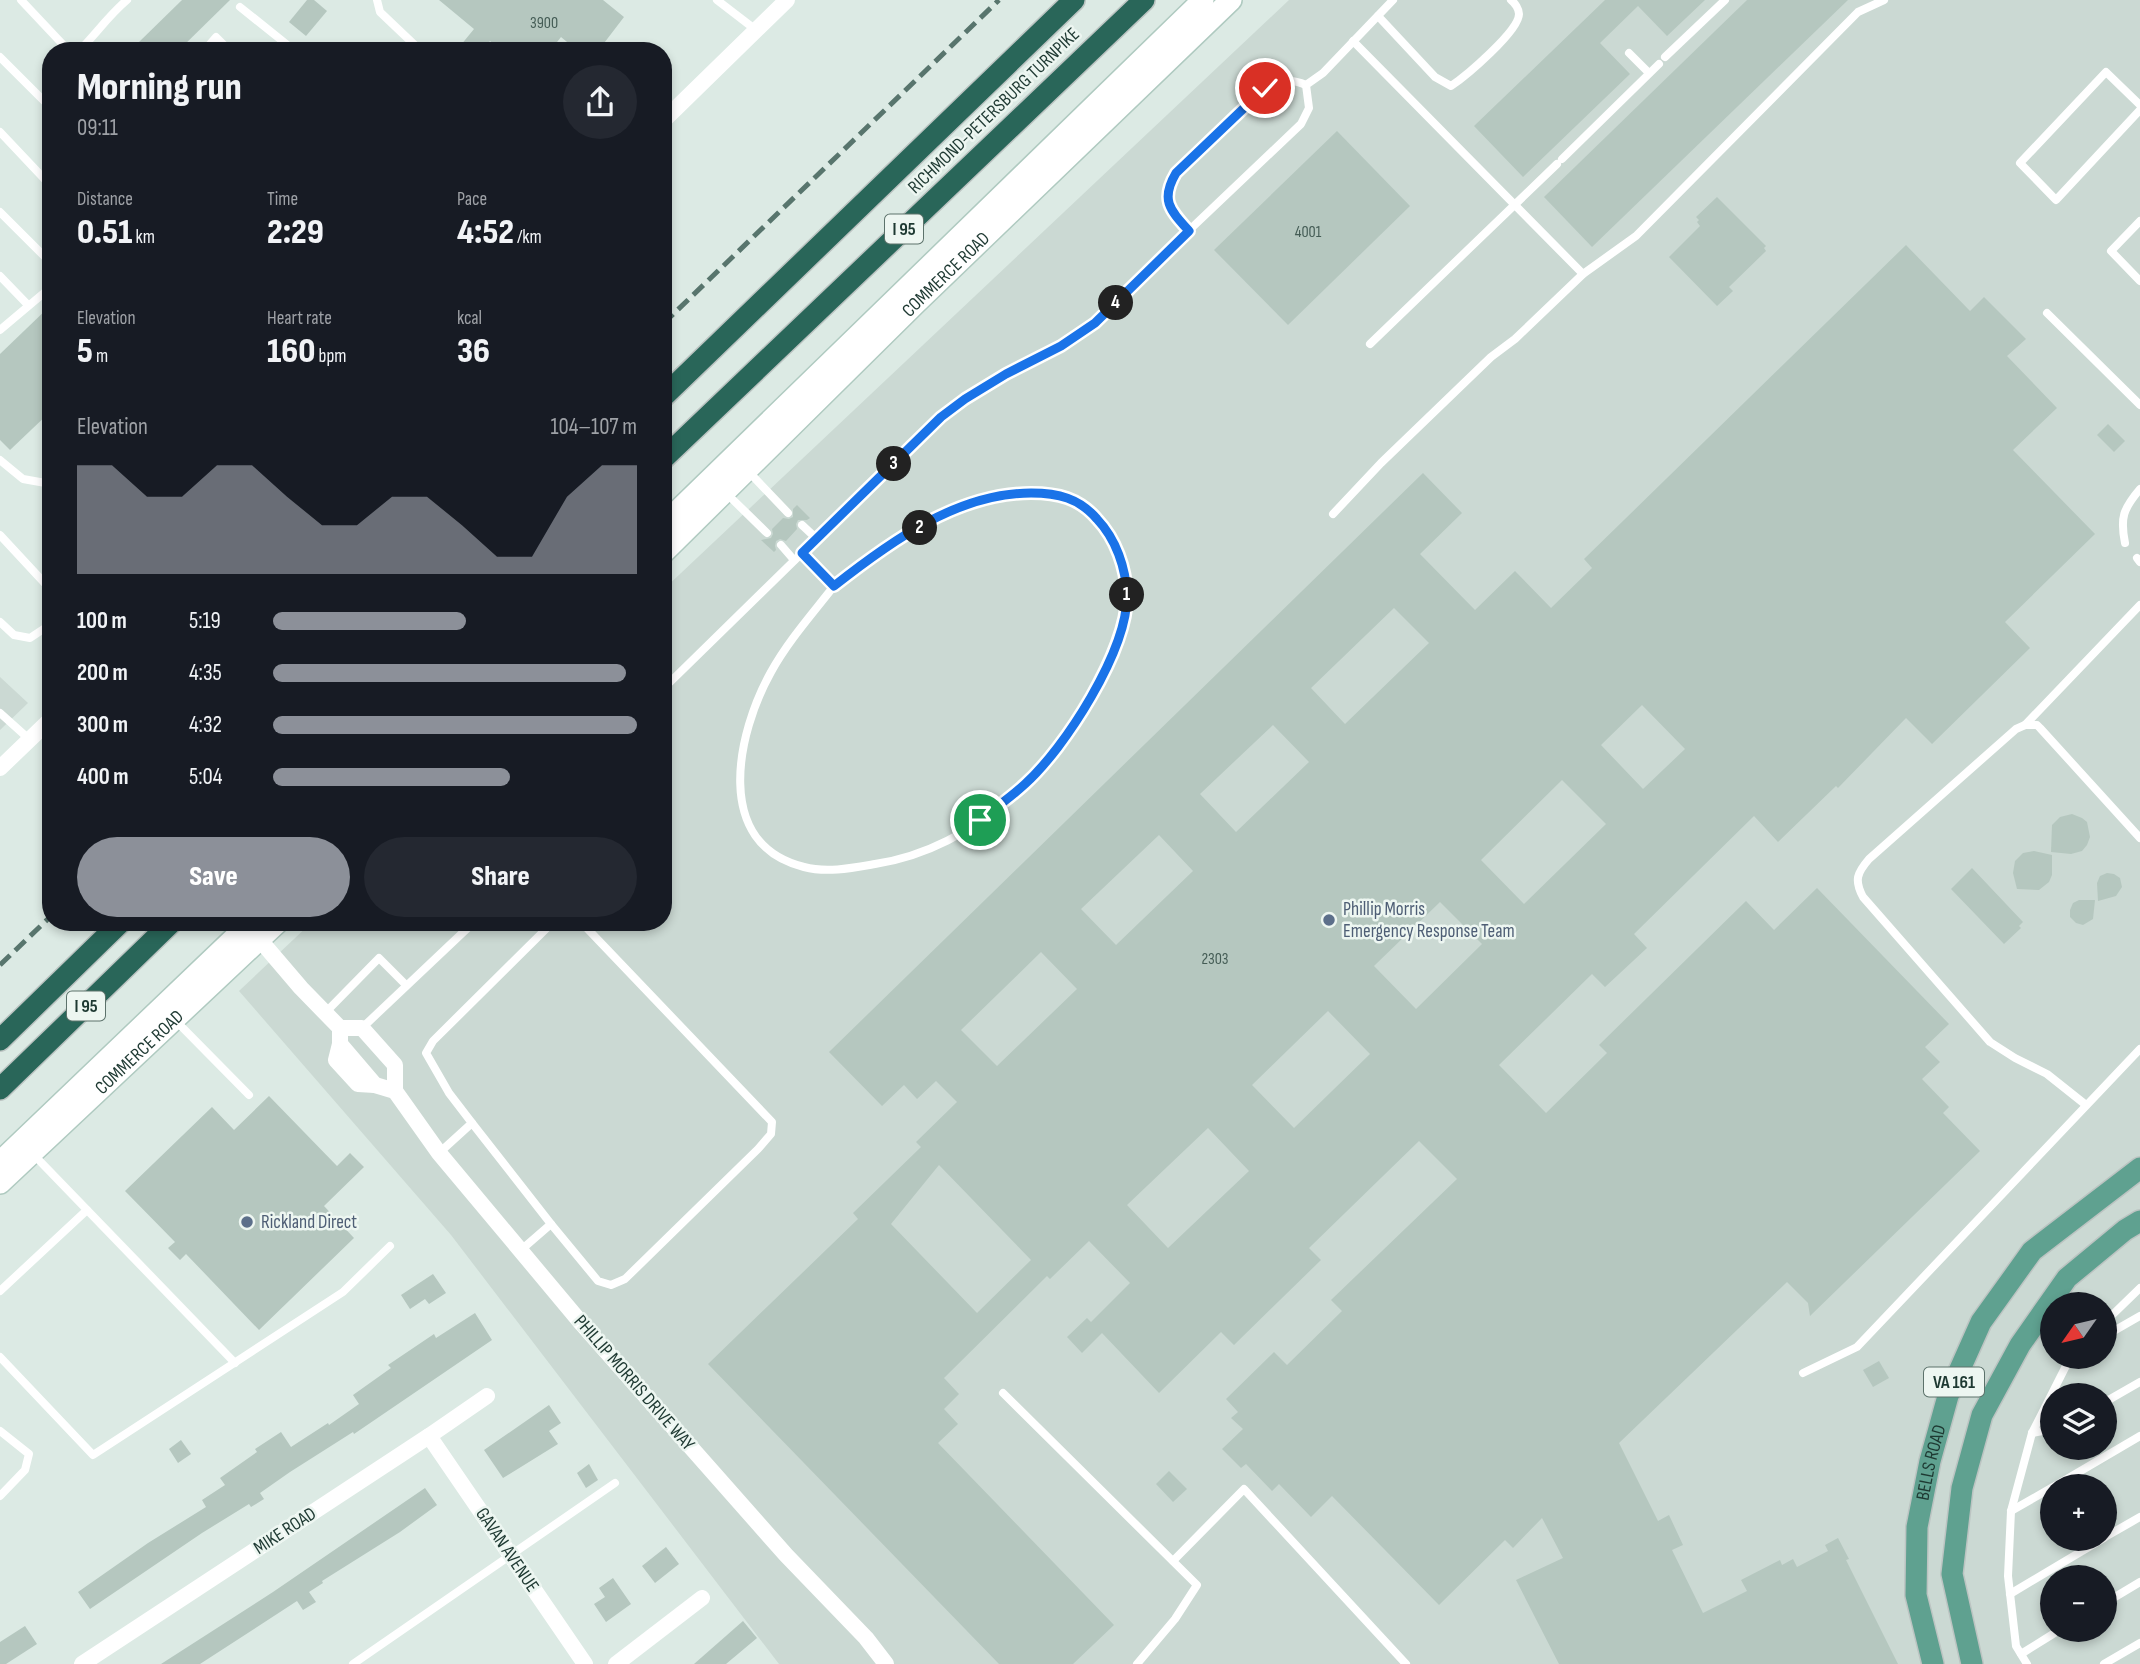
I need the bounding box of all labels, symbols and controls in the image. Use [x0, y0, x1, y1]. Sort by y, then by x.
house number: 3900 [530, 14, 558, 33]
street label: RICHMOND-PETERSBURG TURNPIKE [904, 23, 1084, 199]
pin [1235, 58, 1295, 118]
text: Morning run [77, 65, 242, 110]
button: share [563, 65, 637, 139]
icon: check [1246, 69, 1284, 107]
text: 09:11 [77, 114, 118, 142]
text: Distance [77, 188, 133, 211]
text: Time [267, 188, 298, 211]
text: Pace [457, 188, 487, 211]
text: 0.51 [77, 211, 132, 254]
text: 2:29 [267, 211, 324, 254]
text: 4:52 [457, 211, 514, 254]
road number: I 95 [885, 214, 923, 244]
house number: 4001 [1295, 223, 1322, 242]
text: km [132, 226, 155, 249]
text: /km [514, 226, 542, 249]
street label: COMMERCE ROAD [897, 227, 995, 322]
pin: 4 [1098, 286, 1134, 320]
text: 4 [1111, 291, 1120, 314]
text: Elevation [77, 307, 136, 330]
text: Heart rate [267, 307, 332, 330]
text: kcal [457, 307, 482, 330]
text: 5 [77, 330, 93, 373]
text: 160 [267, 330, 316, 373]
text: 36 [457, 330, 490, 373]
text: m [93, 345, 108, 368]
text: bpm [316, 345, 347, 368]
text: Elevation [77, 413, 148, 441]
text: 104–107 m [550, 413, 637, 441]
pin: 3 [876, 447, 912, 482]
text: 3 [889, 452, 898, 475]
pin: 2 [902, 510, 937, 546]
text: 2 [915, 516, 924, 539]
pin: 1 [1110, 578, 1144, 612]
text: 1 [1123, 583, 1130, 606]
text: 100 m [77, 607, 127, 635]
text: 5:19 [189, 607, 221, 635]
text: 200 m [77, 659, 128, 687]
text: 4:35 [189, 659, 222, 687]
text: 300 m [77, 711, 128, 739]
text: 4:32 [189, 711, 222, 739]
text: 400 m [77, 763, 128, 791]
text: 5:04 [189, 763, 222, 791]
pin [950, 790, 1010, 850]
icon: arrive [961, 801, 999, 839]
button: Save [77, 837, 350, 917]
button: Share [364, 837, 637, 917]
place label: Phillip Morris Emergency Response Team [1343, 898, 1515, 943]
marker: Phillip Morris Emergency Response Team [1321, 912, 1337, 928]
house number: 2303 [1201, 950, 1229, 969]
road number: I 95 [67, 992, 105, 1021]
street label: COMMERCE ROAD [90, 1005, 188, 1099]
place label: Rickland Direct [261, 1211, 357, 1234]
marker: Rickland Direct [239, 1214, 255, 1230]
north arrow [2040, 1292, 2118, 1368]
map controls [2040, 1292, 2117, 1642]
street label: PHILLIP MORRIS DRIVE WAY [569, 1310, 699, 1456]
road number: VA 161 [1924, 1367, 1984, 1396]
button: layers [2040, 1383, 2117, 1460]
street label: BELLS ROAD [1911, 1422, 1951, 1502]
button: + [2040, 1474, 2117, 1551]
street label: MIKE ROAD [249, 1502, 321, 1560]
street label: GAVAN AVENUE [470, 1503, 544, 1597]
button: − [2040, 1565, 2117, 1642]

